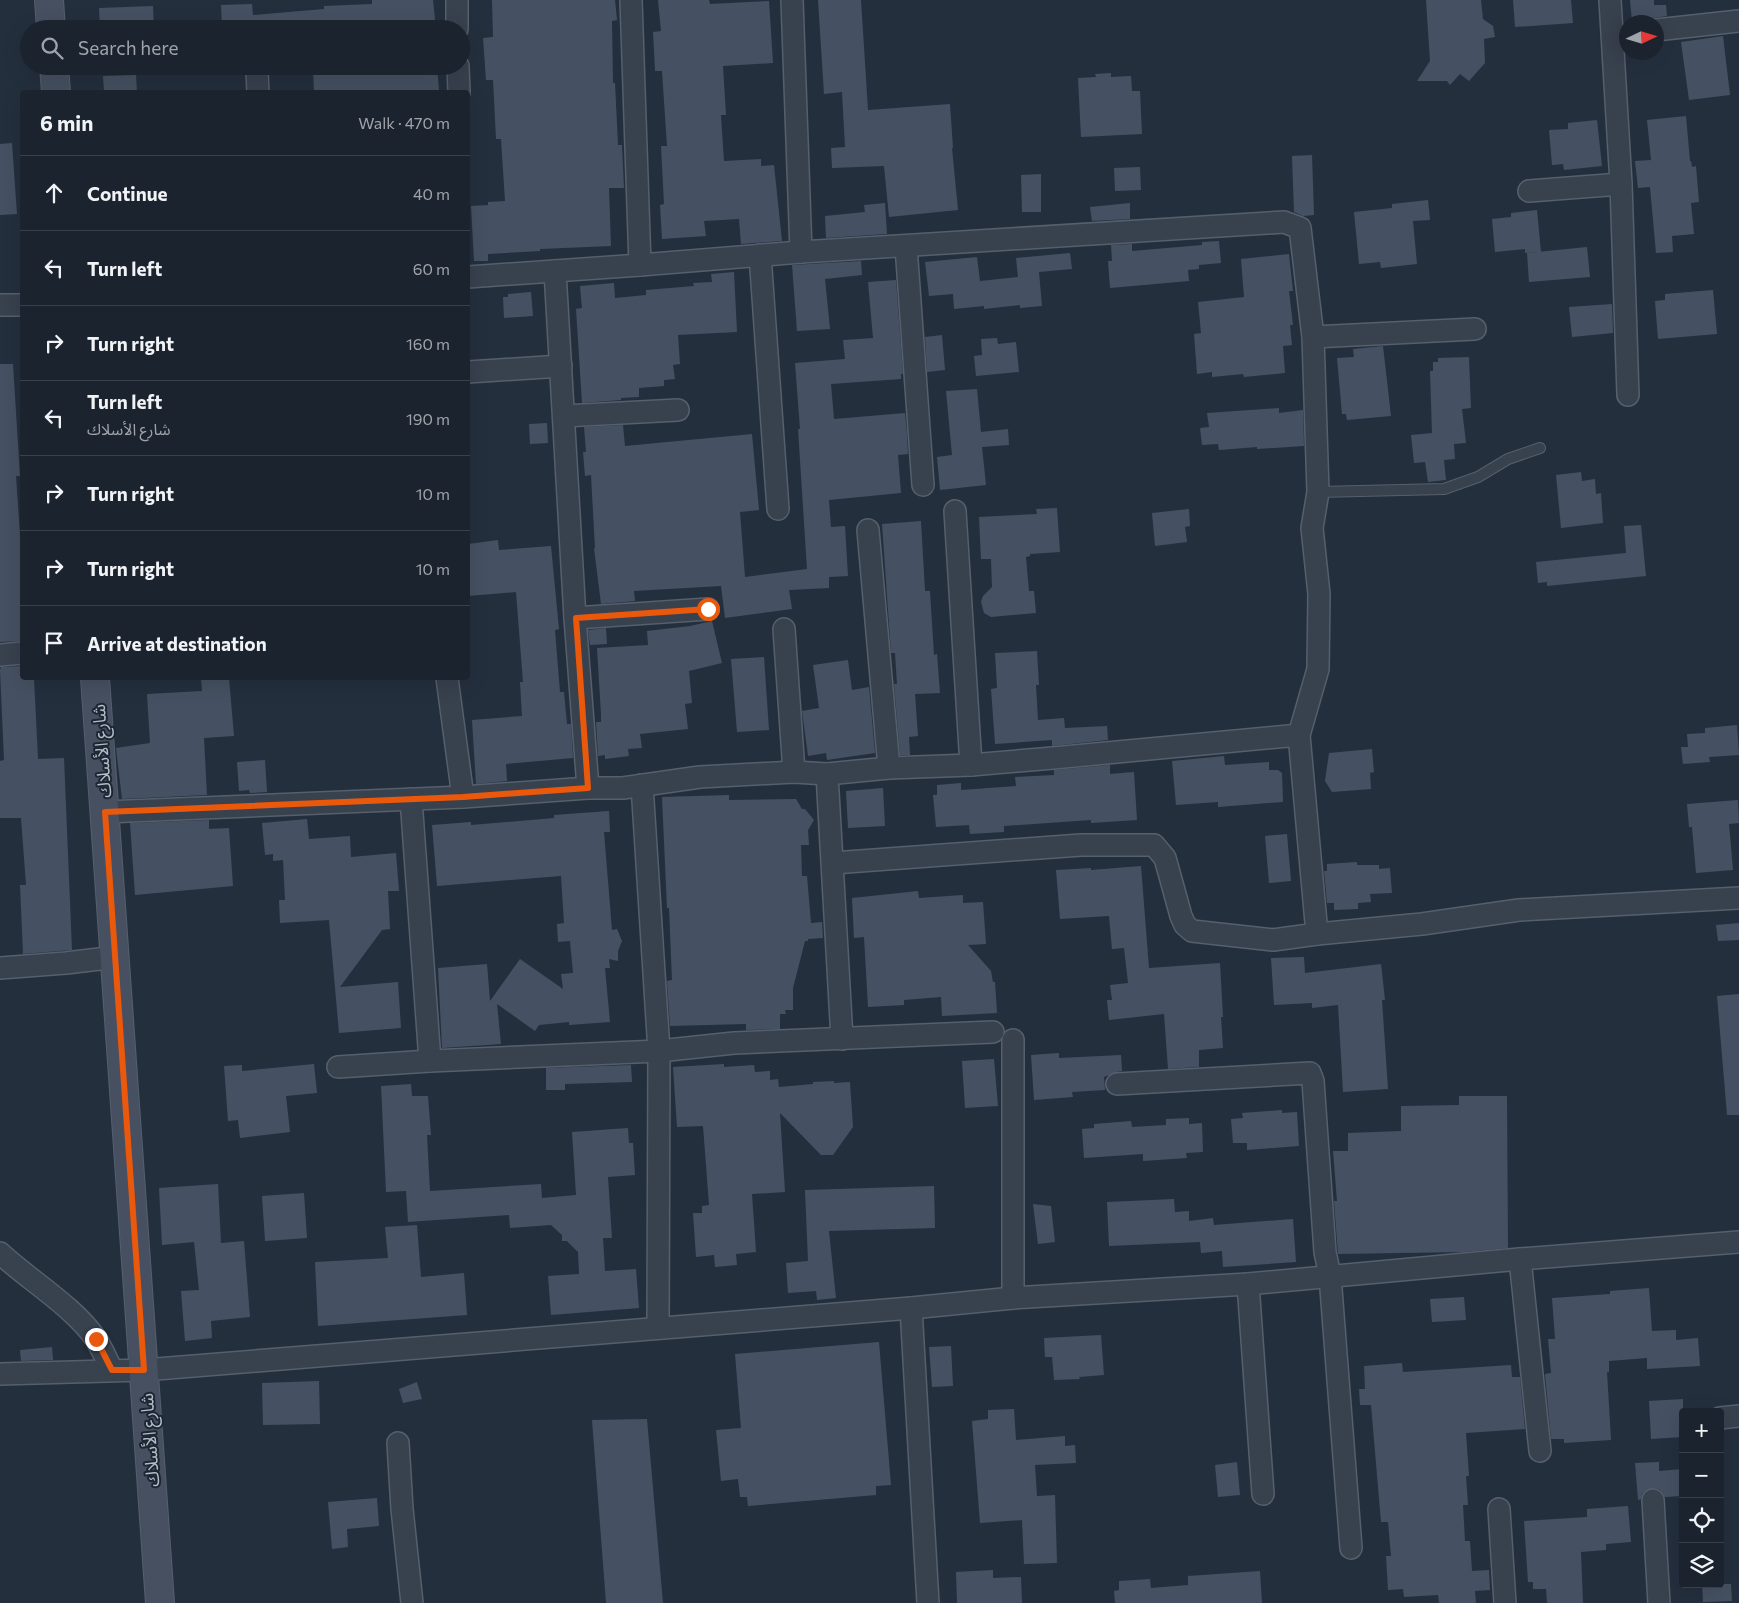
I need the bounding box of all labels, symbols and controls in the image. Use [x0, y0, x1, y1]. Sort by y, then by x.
north arrow [1619, 15, 1664, 60]
search box [20, 20, 470, 75]
icon: search [38, 34, 66, 62]
text: Search here [78, 36, 178, 59]
text: 6 min [40, 110, 93, 135]
text: Walk · 470 m [358, 113, 450, 132]
icon: ahead [40, 179, 68, 207]
text: Continue [87, 182, 167, 205]
text: 40 m [413, 184, 450, 203]
icon: left [40, 254, 68, 282]
text: Turn left [87, 257, 162, 280]
text: 60 m [413, 259, 450, 278]
icon: right [40, 329, 68, 357]
text: Turn right [87, 332, 174, 355]
text: 160 m [406, 334, 450, 353]
text: Turn left [87, 390, 162, 413]
icon: left [40, 404, 68, 432]
text: 190 m [406, 409, 450, 428]
text: شارع الأسلاك [87, 419, 171, 438]
icon: right [40, 479, 68, 507]
text: Turn right [87, 482, 174, 505]
text: 10 m [416, 484, 450, 503]
icon: right [40, 554, 68, 582]
text: Turn right [87, 557, 174, 580]
text: 10 m [416, 559, 450, 578]
route start [697, 598, 720, 621]
icon: arrive [40, 629, 68, 657]
text: Arrive at destination [87, 632, 267, 655]
street label: شارع الأسلاك [87, 703, 119, 799]
route end [85, 1328, 108, 1351]
street label: شارع الأسلاك [135, 1392, 167, 1488]
map controls [1679, 1408, 1724, 1588]
button: + [1679, 1408, 1724, 1453]
button: − [1679, 1453, 1724, 1498]
button: locate [1679, 1498, 1724, 1543]
button: layers [1679, 1543, 1724, 1588]

